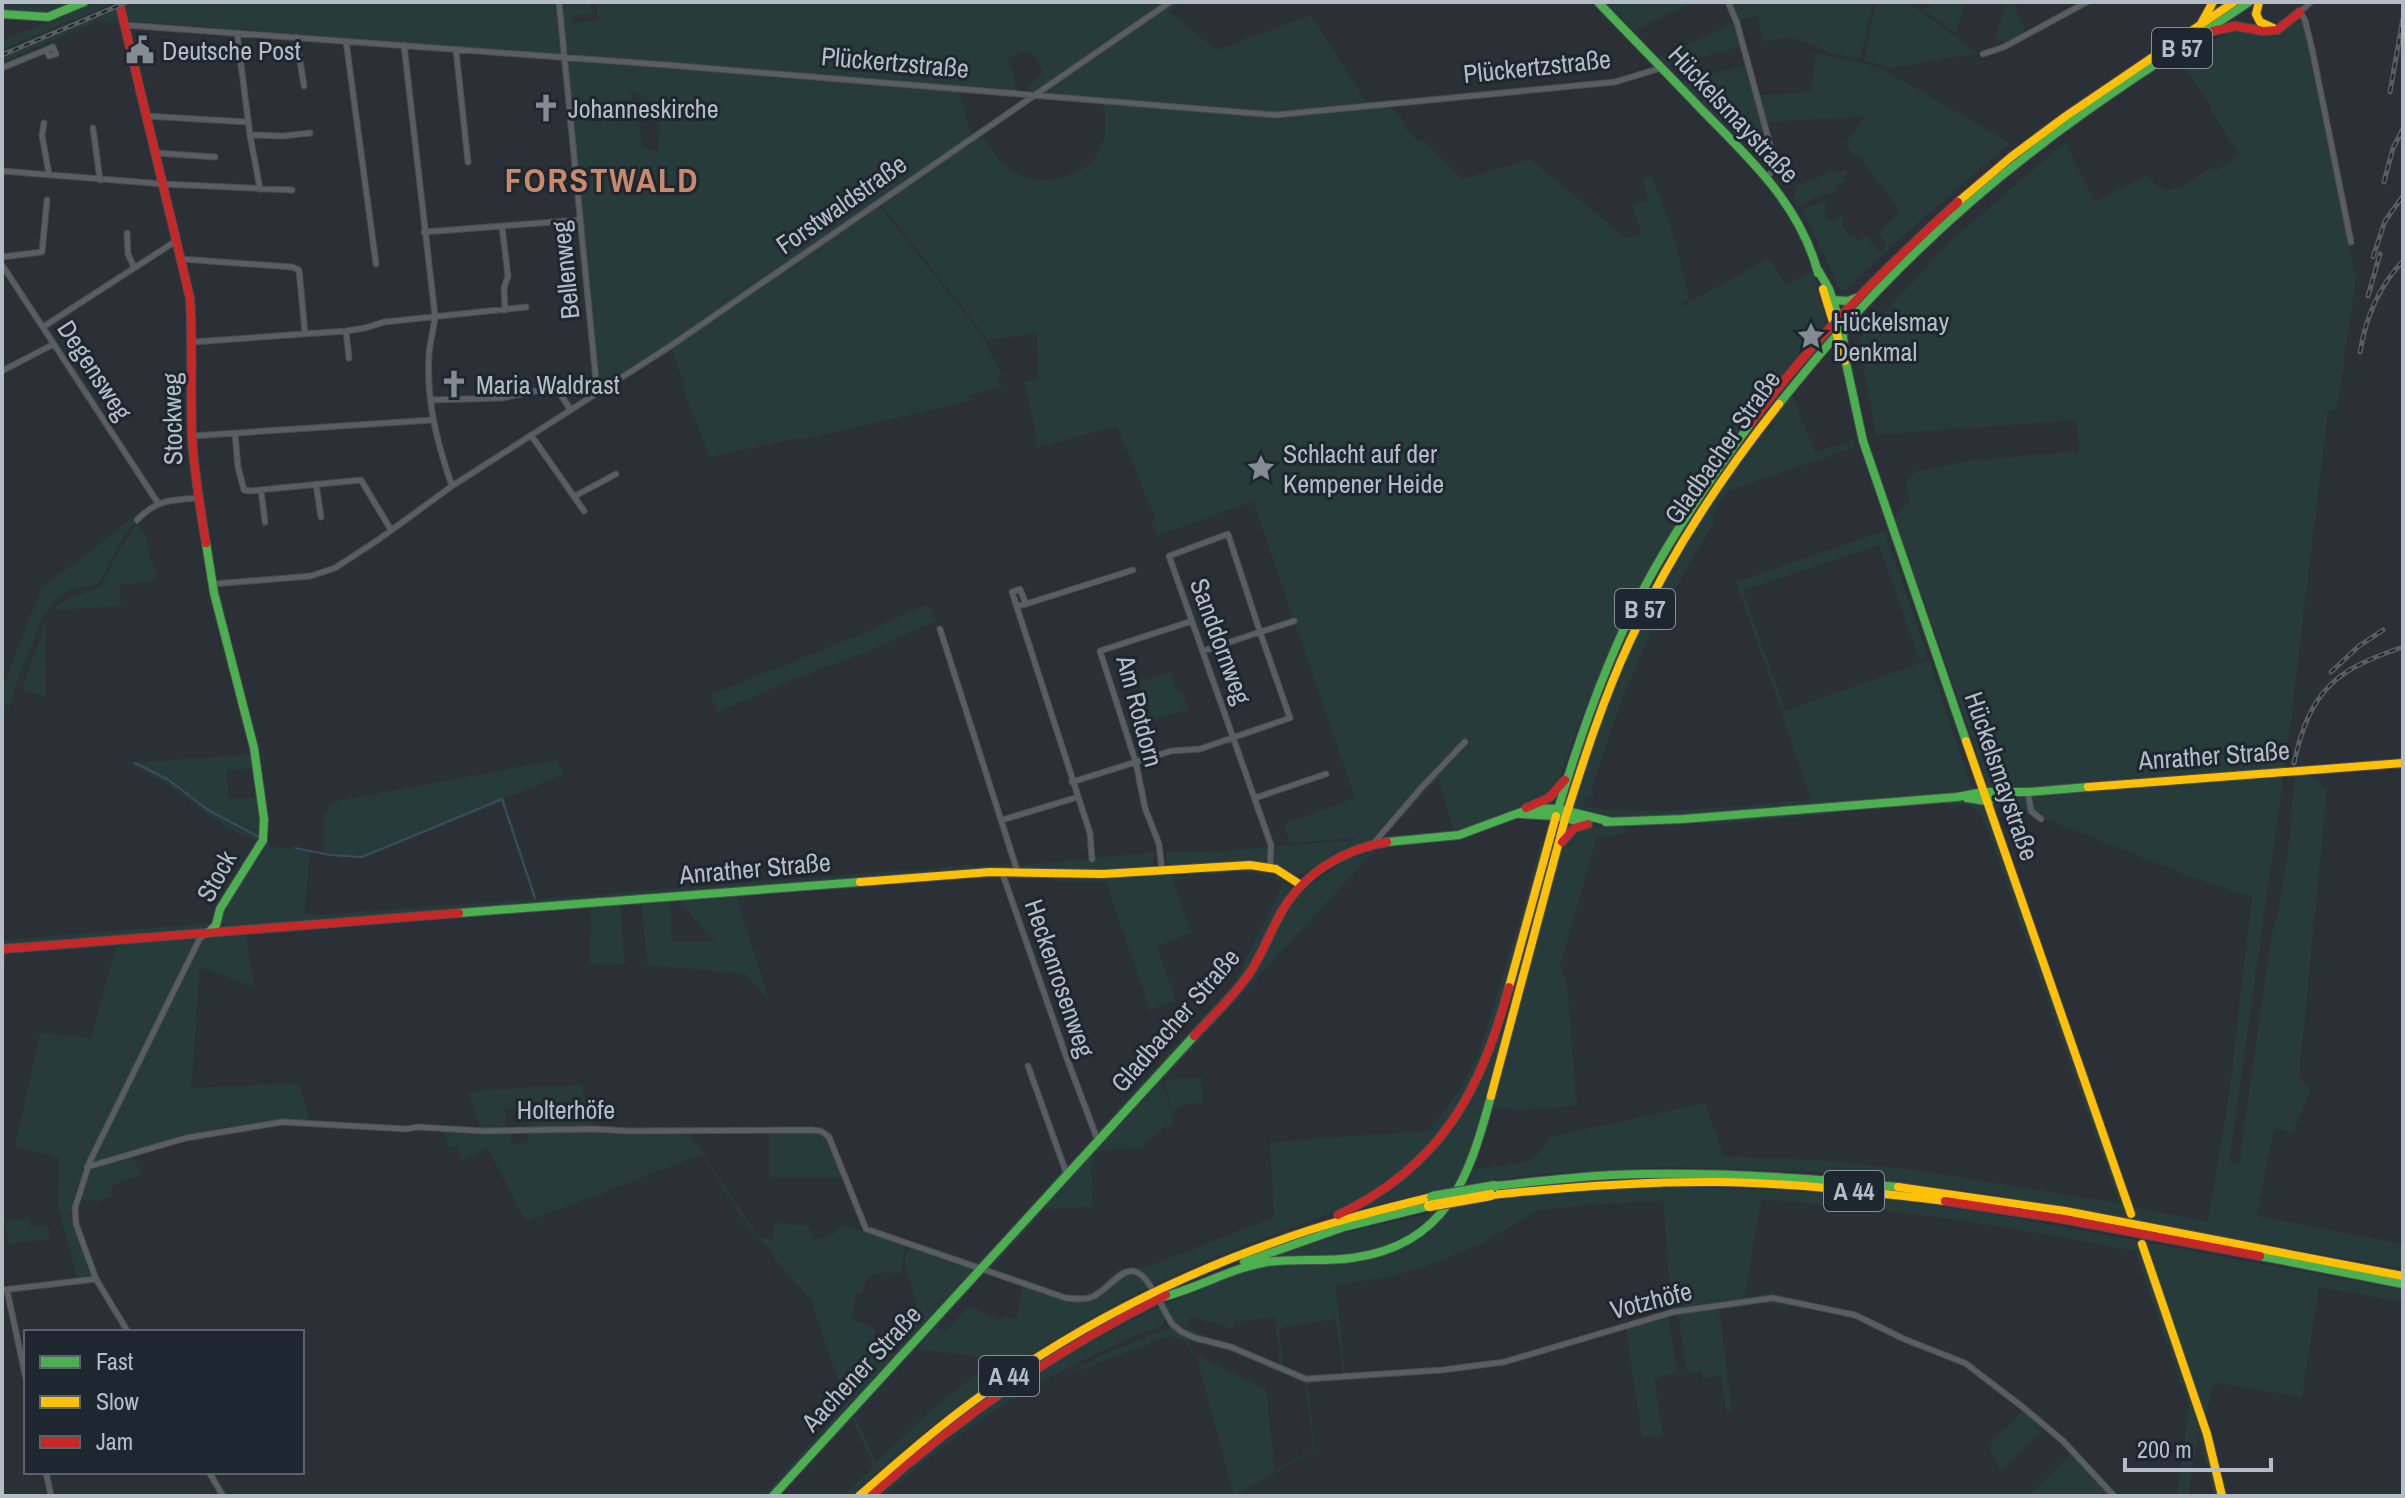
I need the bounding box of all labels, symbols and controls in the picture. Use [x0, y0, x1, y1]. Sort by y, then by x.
road number: B 57 [2152, 28, 2212, 68]
place label: Deutsche Post [162, 33, 301, 68]
public building icon: Deutsche Post [125, 35, 155, 65]
street label: Plückertzstraße [820, 38, 970, 86]
street label: Hückelsmaystraße [1661, 38, 1807, 190]
street label: Plückertzstraße [1462, 41, 1612, 91]
place label: Johanneskirche [568, 91, 719, 126]
church icon: Johanneskirche [531, 93, 561, 123]
street label: Forstwaldstraße [769, 146, 913, 262]
district label: FORSTWALD [505, 157, 699, 203]
street label: Bellenweg [542, 219, 588, 321]
place label: Hückelsmay Denkmal [1833, 304, 1949, 369]
street label: Degensweg [50, 313, 140, 427]
place icon: Hückelsmay Denkmal [1796, 321, 1826, 351]
street label: Gladbacher Straße [1656, 363, 1788, 531]
place label: Maria Waldrast [476, 367, 620, 402]
church icon: Maria Waldrast [439, 369, 469, 399]
street label: Stockweg [154, 372, 190, 466]
place label: Schlacht auf der Kempener Heide [1283, 436, 1444, 501]
place icon: Schlacht auf der Kempener Heide [1246, 453, 1276, 483]
street label: Sanddornweg [1182, 573, 1260, 709]
road number: B 57 [1615, 589, 1675, 629]
street label: Am Rotdorn [1108, 651, 1172, 770]
street label: Hückelsmaystraße [1957, 687, 2047, 865]
street label: Anrather Straße [2136, 732, 2291, 778]
street label: Stock [188, 844, 244, 908]
street label: Anrather Straße [677, 844, 832, 892]
street label: Heckenrosenweg [1017, 894, 1103, 1062]
street label: Gladbacher Straße [1103, 941, 1247, 1099]
street label: Holterhöfe [517, 1092, 615, 1127]
road number: A 44 [1824, 1171, 1884, 1211]
street label: Votzhöfe [1606, 1273, 1696, 1327]
street label: Aachener Straße [793, 1297, 929, 1440]
legend [24, 1330, 304, 1474]
text: Fast [96, 1345, 134, 1377]
road number: A 44 [979, 1356, 1039, 1396]
text: Slow [96, 1385, 139, 1417]
scale bar [2125, 1422, 2271, 1472]
text: Jam [96, 1425, 133, 1457]
text: 200 m [2137, 1433, 2192, 1465]

